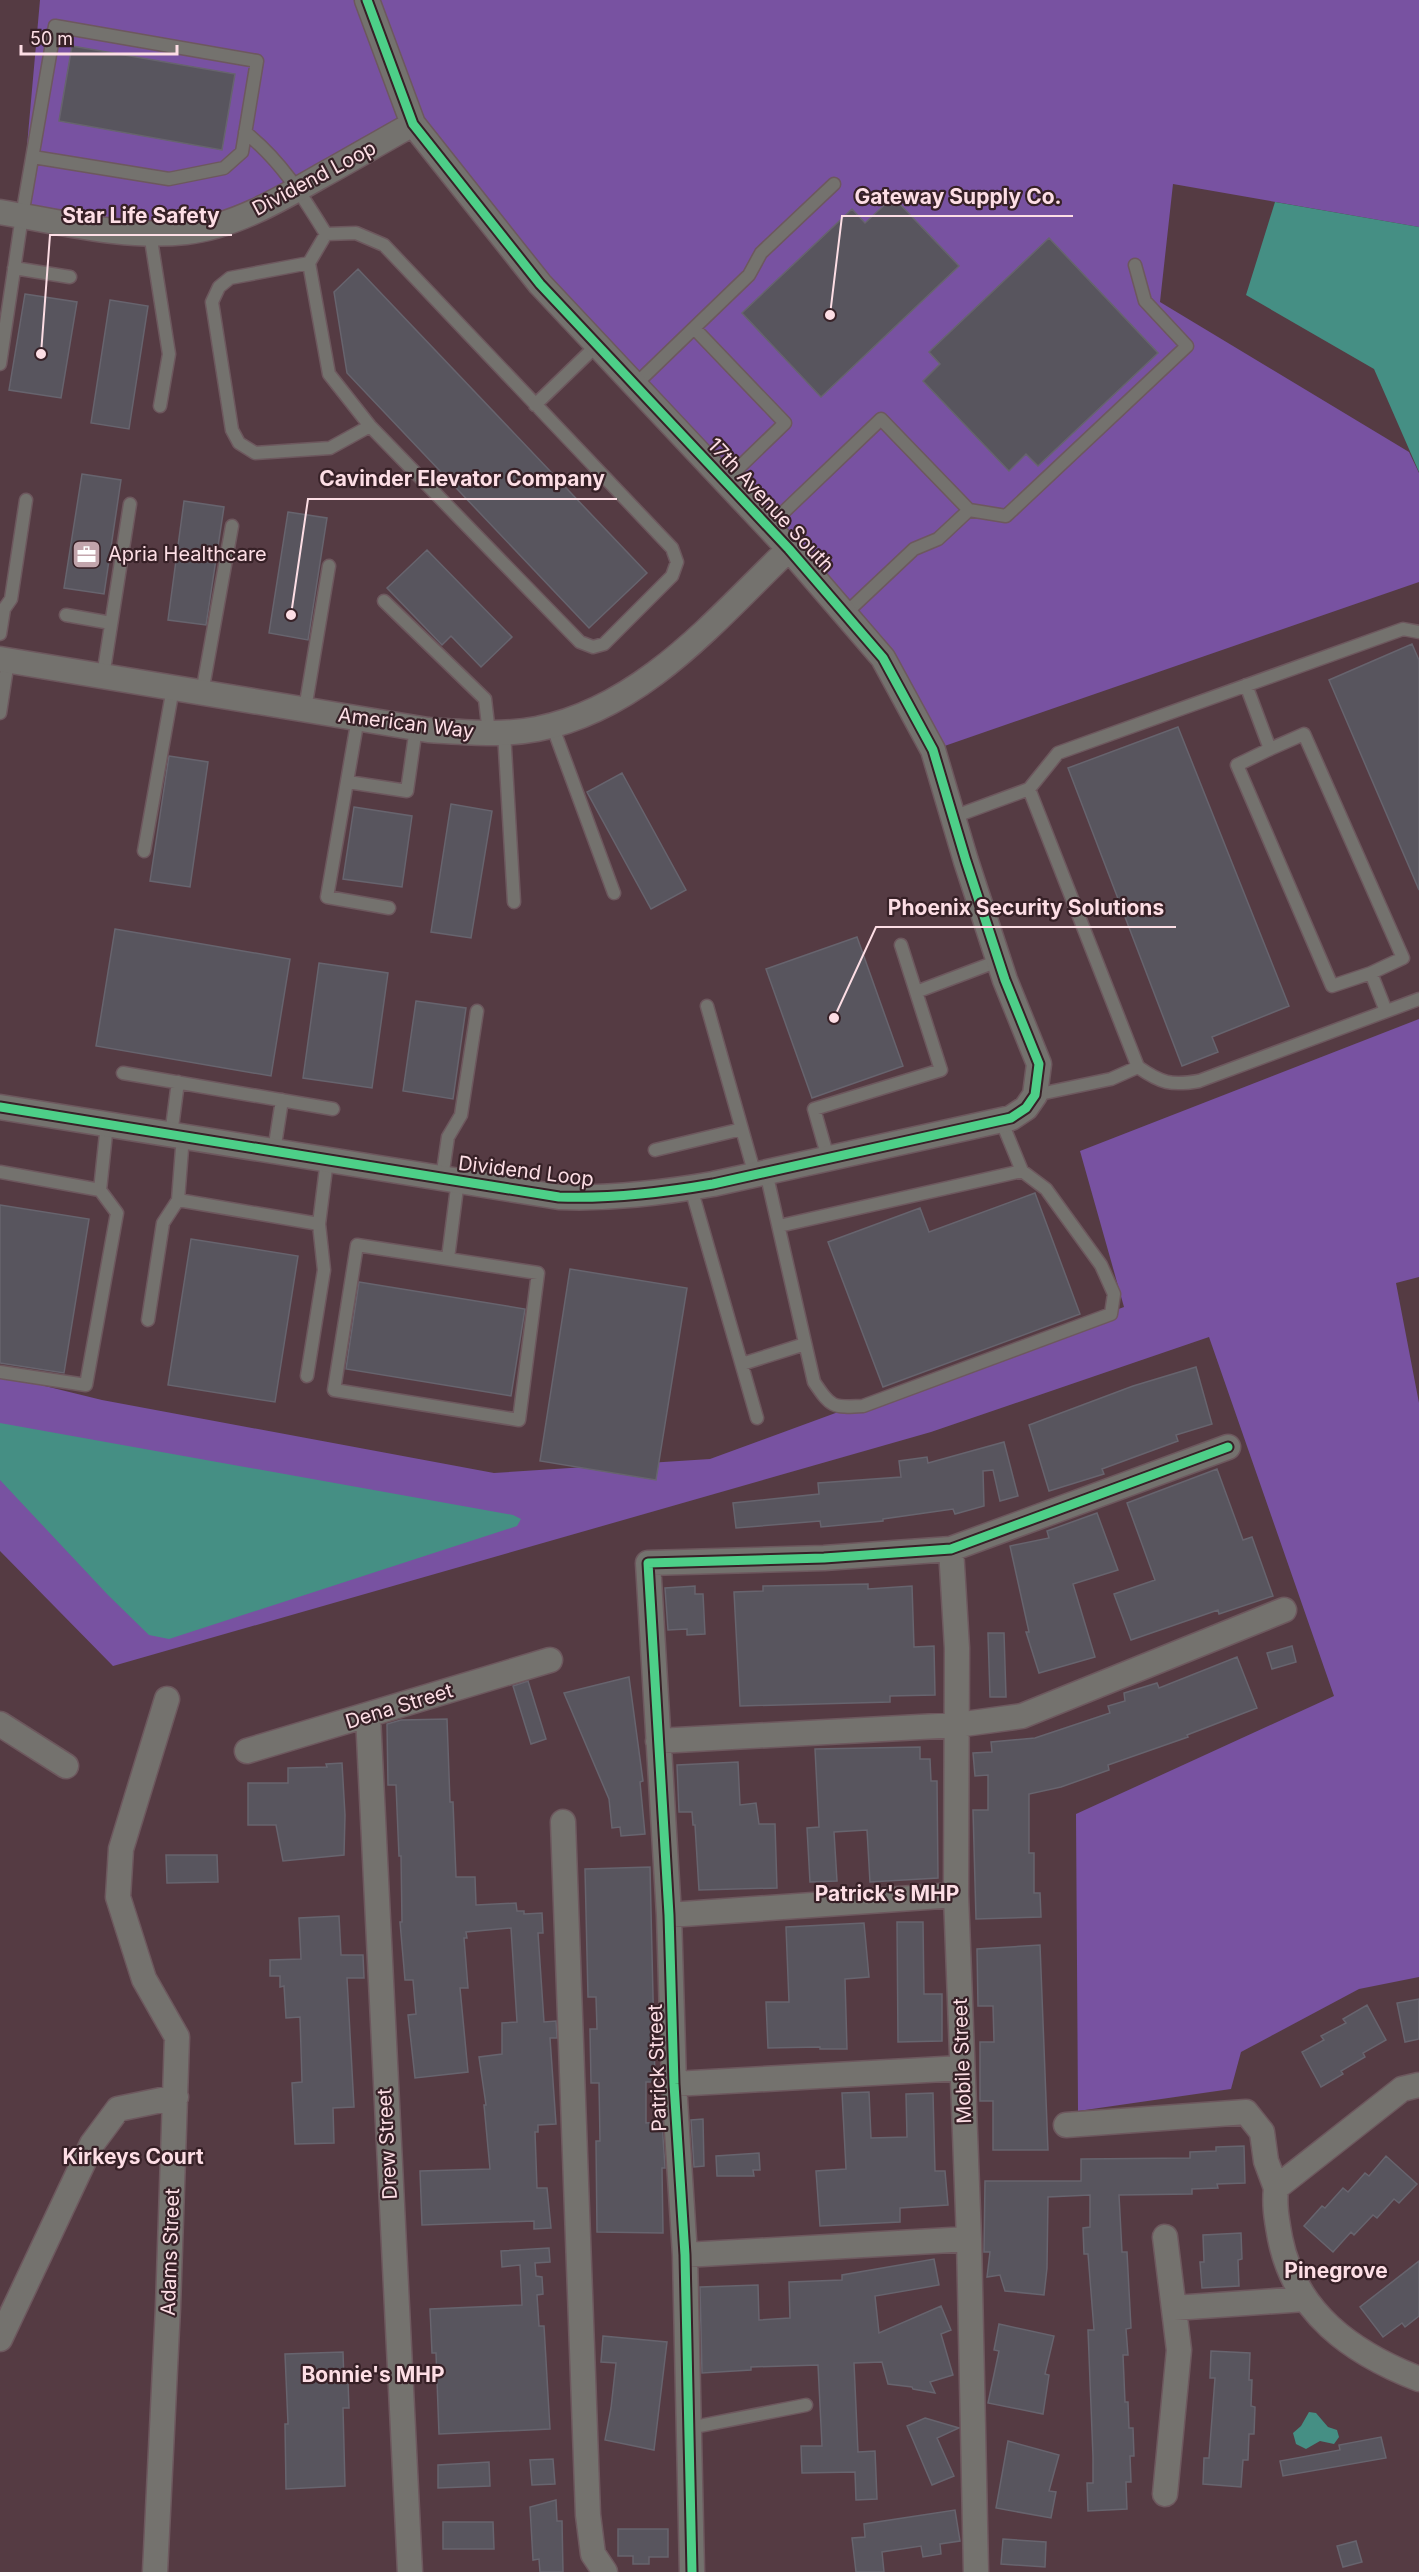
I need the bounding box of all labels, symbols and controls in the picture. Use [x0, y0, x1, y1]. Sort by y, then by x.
scale bar [21, 18, 177, 56]
text: 50 m [30, 28, 73, 49]
street label: Dividend Loop [248, 135, 380, 221]
callout: Gateway Supply Co. [842, 177, 1073, 216]
text: Gateway Supply Co. [854, 184, 1062, 209]
callout: Star Life Safety [50, 196, 232, 235]
text: Star Life Safety [62, 203, 220, 228]
street label: 17th Avenue South [703, 433, 839, 577]
callout: Cavinder Elevator Company [308, 460, 617, 499]
text: Cavinder Elevator Company [319, 466, 605, 491]
office icon: Apria Healthcare [71, 538, 103, 570]
place label: Apria Healthcare [108, 542, 267, 566]
street label: American Way [337, 703, 475, 743]
callout: Phoenix Security Solutions [876, 888, 1176, 927]
text: Phoenix Security Solutions [888, 895, 1164, 920]
street label: Dividend Loop [457, 1151, 595, 1191]
street label: Dena Street [342, 1678, 456, 1734]
district label: Patrick's MHP [815, 1881, 959, 1906]
street label: Mobile Street [948, 1997, 976, 2124]
street label: Patrick Street [643, 2003, 671, 2132]
street label: Drew Street [372, 2087, 402, 2200]
district label: Kirkeys Court [62, 2144, 204, 2169]
street label: Adams Street [156, 2187, 184, 2316]
district label: Pinegrove [1284, 2258, 1388, 2283]
district label: Bonnie's MHP [301, 2362, 445, 2387]

